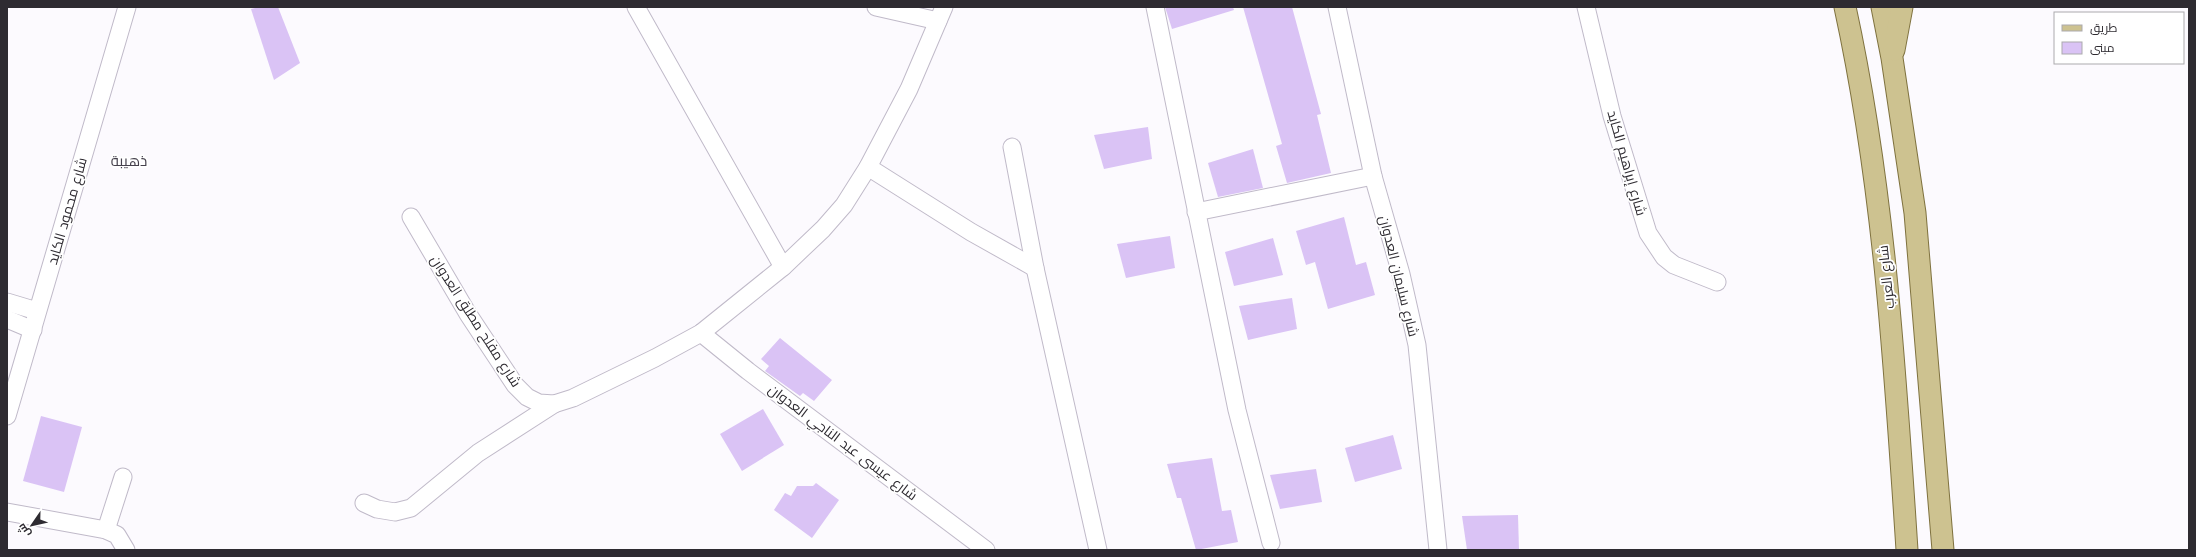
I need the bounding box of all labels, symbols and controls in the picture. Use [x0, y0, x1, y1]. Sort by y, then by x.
legend [2054, 12, 2184, 64]
text: طريق [2090, 21, 2118, 35]
text: مبنى [2090, 41, 2115, 55]
street label: شارع إبراهيم الكايد [1602, 108, 1650, 218]
district label: ذهيبة [111, 152, 147, 170]
street label: شارع محمود الكايد [44, 156, 91, 267]
street label: شارع سليمان العدوان [1375, 214, 1422, 338]
street label: شارع العرب [1875, 244, 1898, 309]
street label: شارع مفلح مطلق العدوان [427, 252, 525, 390]
street label: شارع عيسى عبد الناجي العدوان [763, 381, 921, 506]
north arrow [12, 505, 52, 545]
text: ش [15, 521, 33, 540]

